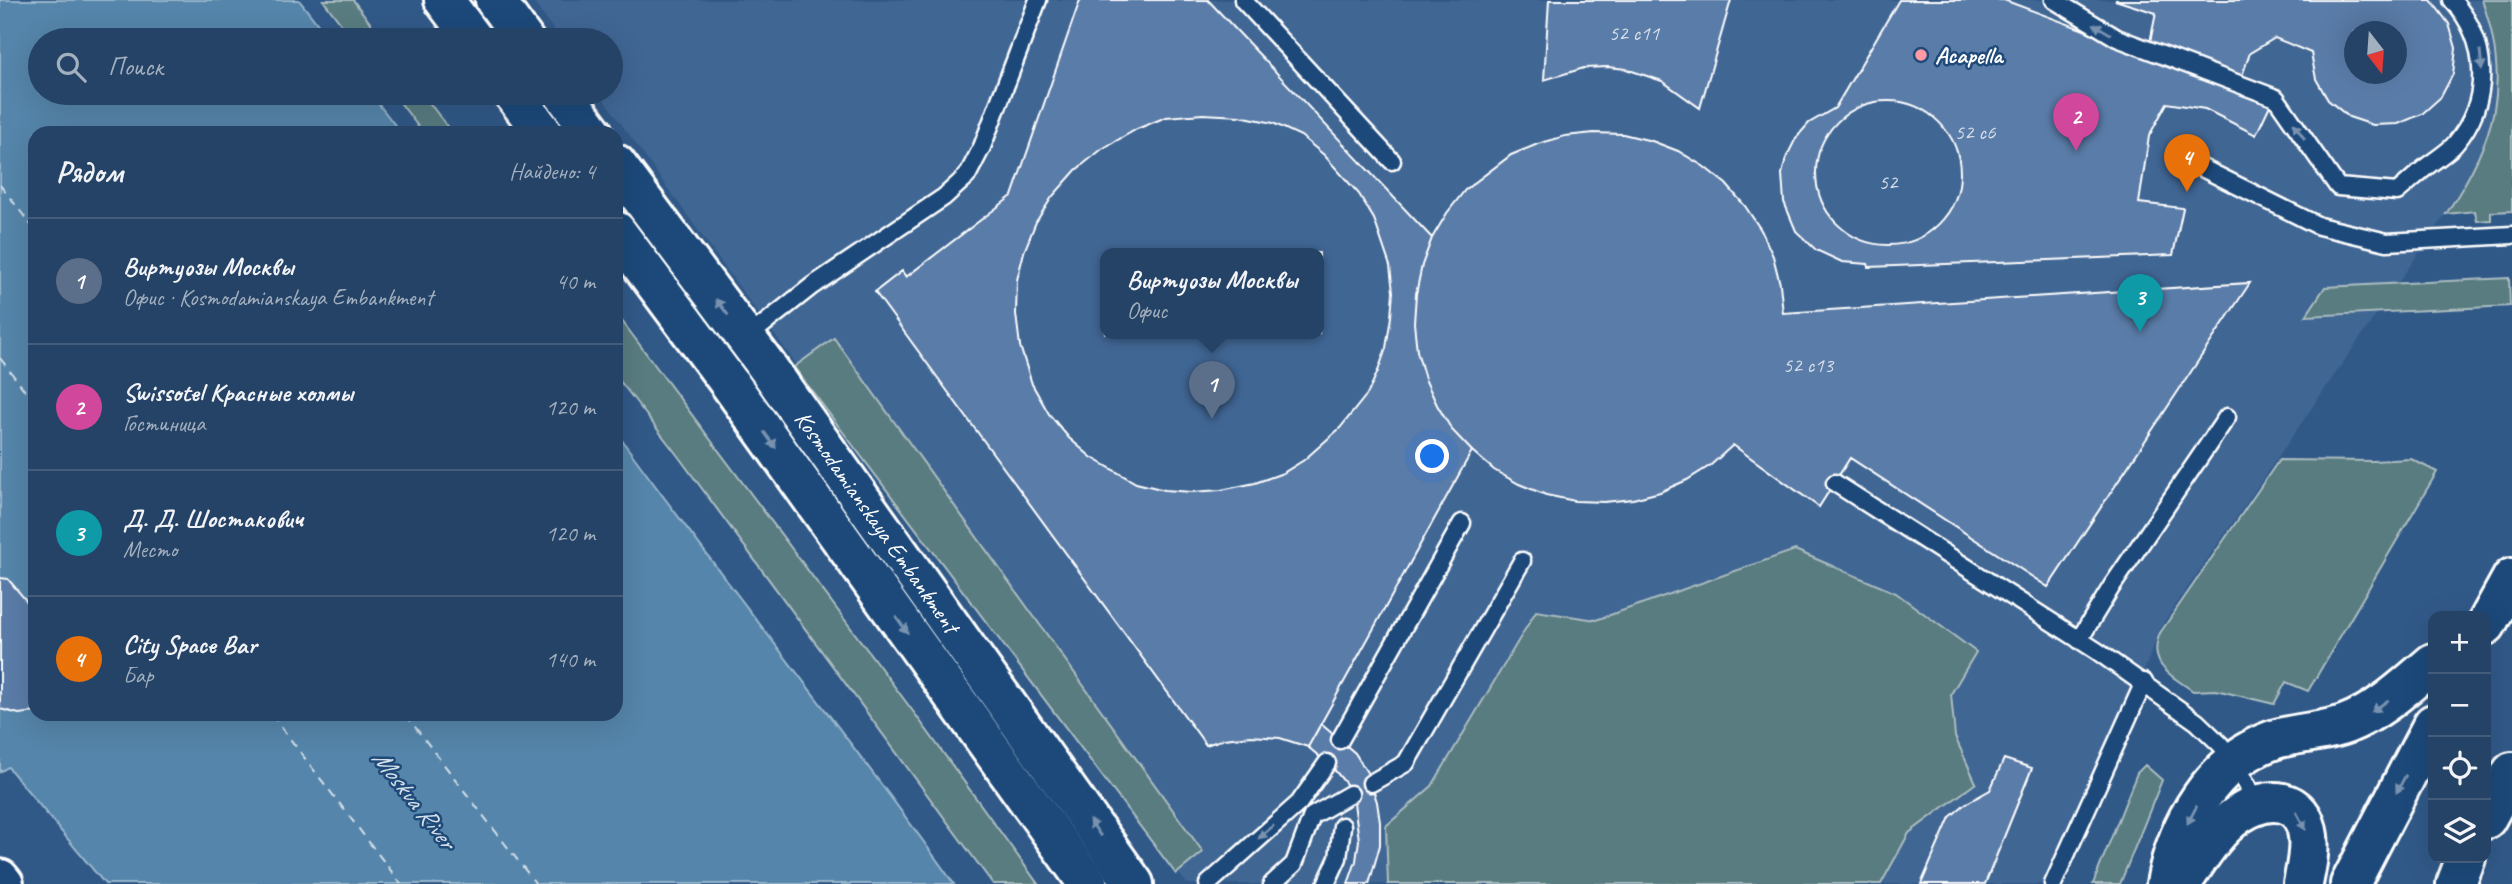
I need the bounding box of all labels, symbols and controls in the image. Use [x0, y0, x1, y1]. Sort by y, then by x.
house number: 52 с11 [1609, 20, 1661, 46]
north arrow [2344, 21, 2407, 84]
one-way arrow [2093, 23, 2112, 35]
search box [28, 28, 623, 105]
place label: Acapella [1935, 40, 2004, 70]
marker: Acapella [1913, 47, 1929, 63]
icon: search [52, 48, 90, 86]
one-way arrow [2475, 49, 2486, 71]
text: Поиск [108, 50, 163, 83]
pin: 2 [2053, 93, 2099, 151]
house number: 52 с6 [1955, 119, 1996, 145]
one-way arrow [2292, 122, 2306, 140]
pin: 4 [2164, 134, 2210, 192]
text: Рядом [56, 153, 123, 191]
text: Найдено: 4 [509, 157, 595, 186]
house number: 52 [1879, 169, 1899, 195]
popup [1100, 248, 1324, 339]
text: Виртуозы Москвы [123, 250, 294, 283]
text: Виртуозы Москвы [1127, 263, 1297, 296]
text: 1 [74, 267, 84, 296]
text: 40 m [556, 267, 595, 296]
pin: 3 [2117, 274, 2163, 332]
text: Офис · Kosmodamianskaya Embankment [123, 283, 433, 312]
text: Офис [1127, 296, 1167, 325]
one-way arrow [714, 298, 729, 316]
house number: 52 с13 [1783, 352, 1835, 378]
pin: 1 [1189, 361, 1235, 419]
text: Swissotel Красные холмы [123, 376, 353, 409]
text: 2 [74, 393, 84, 422]
text: 120 m [546, 393, 595, 422]
street label: Kosmodamianskaya Embankment [788, 405, 968, 641]
text: Гостиница [123, 409, 205, 438]
one-way arrow [763, 431, 777, 449]
your location [1415, 439, 1449, 473]
text: Д. Д. Шостакович [123, 502, 303, 535]
text: 3 [74, 519, 84, 548]
text: 120 m [546, 519, 595, 548]
text: Место [123, 535, 177, 564]
map controls [2428, 611, 2491, 863]
button: + [2428, 611, 2491, 674]
one-way arrow [895, 616, 909, 634]
text: City Space Bar [123, 628, 257, 661]
text: 4 [74, 645, 84, 674]
text: 140 m [546, 645, 595, 674]
text: Бар [123, 661, 153, 690]
button: − [2428, 674, 2491, 737]
one-way arrow [2371, 699, 2389, 713]
button: locate [2428, 737, 2491, 800]
water label: Moskva River [365, 743, 465, 858]
one-way arrow [2395, 774, 2407, 794]
button: layers [2428, 800, 2491, 863]
one-way arrow [2186, 805, 2198, 825]
one-way arrow [2295, 811, 2307, 831]
one-way arrow [1088, 819, 1102, 837]
one-way arrow [1258, 824, 1275, 839]

